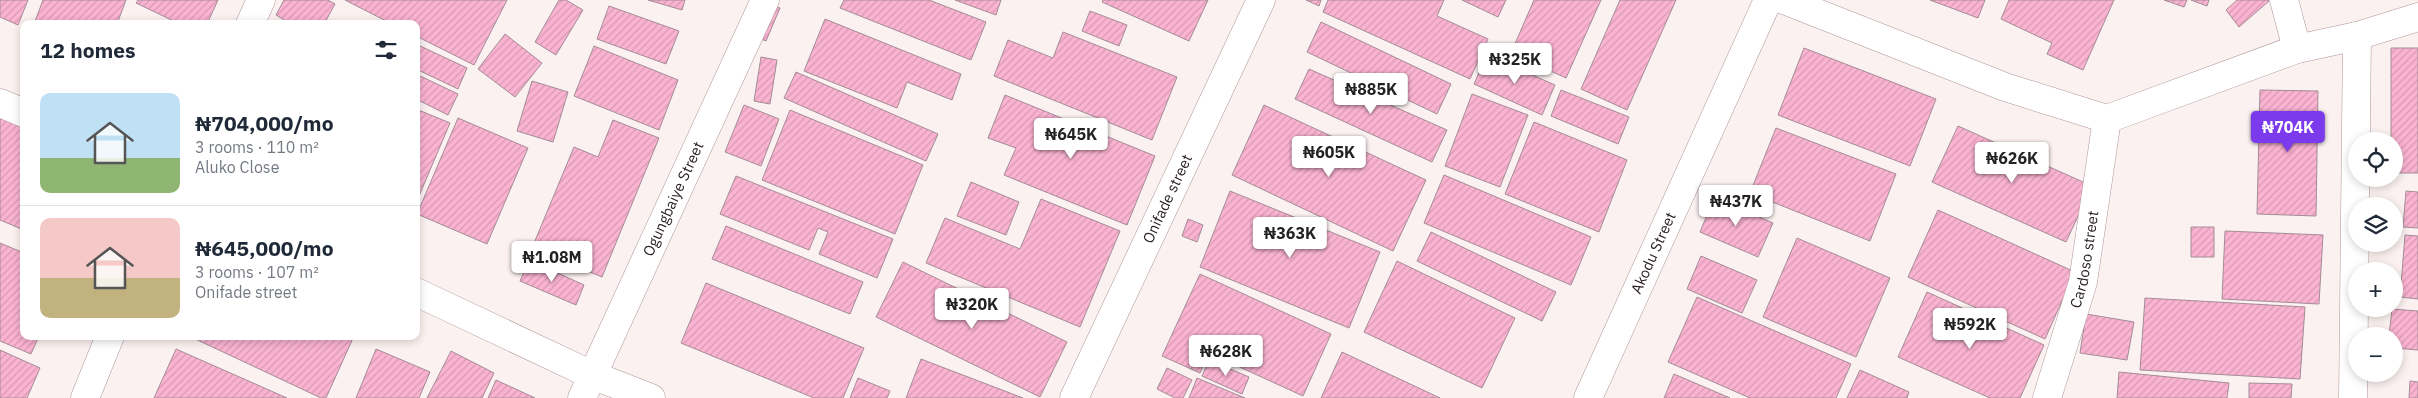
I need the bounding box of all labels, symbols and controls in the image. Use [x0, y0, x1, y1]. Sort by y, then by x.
text: 12 homes [40, 36, 136, 64]
icon: filters [372, 36, 400, 64]
pin: ₦325K [1480, 42, 1550, 85]
text: ₦325K [1489, 49, 1541, 69]
pin: ₦885K [1336, 72, 1406, 115]
text: ₦885K [1345, 79, 1397, 99]
text: ₦704,000/mo [195, 109, 333, 137]
pin: ₦704K [2253, 110, 2323, 153]
icon: home [80, 113, 140, 173]
text: ₦704K [2262, 117, 2314, 137]
pin: ₦645K [1036, 118, 1106, 160]
text: ₦645K [1045, 124, 1097, 144]
map controls [2348, 132, 2403, 382]
button: locate [2348, 132, 2403, 187]
pin: ₦605K [1294, 136, 1364, 178]
text: 3 rooms · 110 m² [195, 137, 319, 157]
street label: Ogungbaiye Street [638, 138, 708, 259]
text: ₦605K [1303, 142, 1355, 162]
pin: ₦626K [1977, 142, 2047, 184]
text: ₦626K [1986, 148, 2038, 168]
street label: Onifade street [1138, 151, 1196, 246]
text: Aluko Close [195, 157, 279, 177]
pin: ₦437K [1701, 184, 1771, 227]
text: ₦437K [1710, 191, 1762, 211]
button: layers [2348, 197, 2403, 252]
street label: Akodu Street [1626, 209, 1680, 297]
street label: Cardoso street [2065, 209, 2102, 310]
pin: ₦363K [1255, 216, 1325, 259]
text: ₦363K [1264, 223, 1316, 243]
text: ₦645,000/mo [195, 234, 333, 262]
icon: home [80, 238, 140, 298]
pin: ₦1.08M [511, 240, 593, 283]
text: ₦1.08M [522, 247, 582, 267]
text: 3 rooms · 107 m² [195, 262, 319, 282]
button: + [2348, 262, 2403, 317]
text: Onifade street [195, 282, 297, 302]
pin: ₦320K [937, 288, 1007, 330]
text: ₦320K [946, 294, 998, 314]
pin: ₦592K [1935, 308, 2005, 350]
text: ₦592K [1944, 314, 1996, 334]
button: − [2348, 327, 2403, 382]
pin: ₦628K [1191, 334, 1261, 377]
text: ₦628K [1200, 341, 1252, 361]

